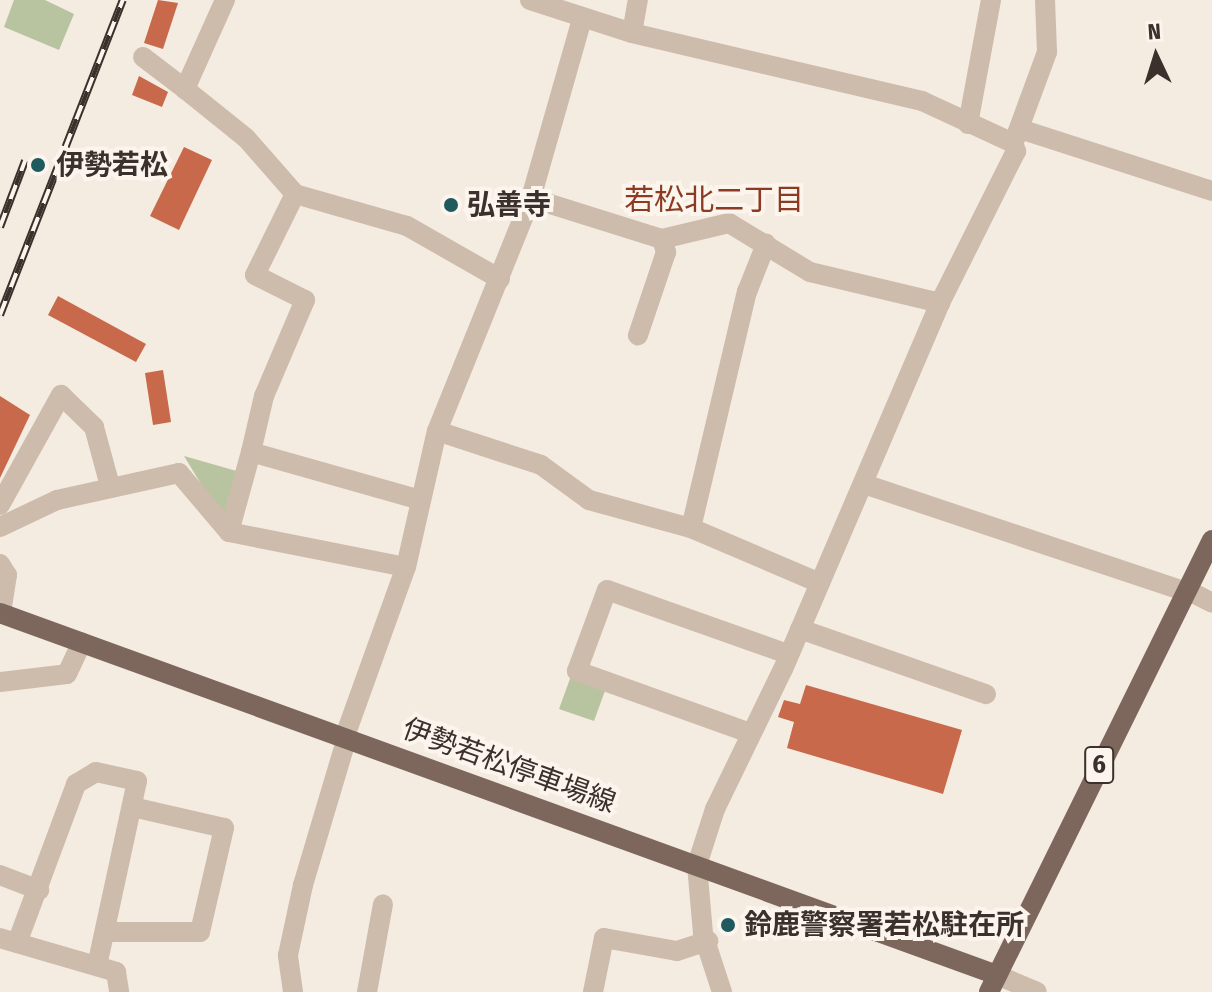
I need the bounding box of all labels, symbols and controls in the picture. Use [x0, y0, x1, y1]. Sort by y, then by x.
north arrow [1116, 16, 1196, 96]
text: N [1147, 18, 1162, 45]
place label: 伊勢若松 [56, 148, 168, 182]
marker: 伊勢若松 [27, 154, 49, 176]
district label: 若松北二丁目 [624, 182, 804, 218]
place label: 弘善寺 [467, 188, 551, 222]
marker: 弘善寺 [442, 196, 460, 214]
street label: 伊勢若松停車場線 [398, 712, 620, 820]
road number: 6 [1083, 743, 1115, 787]
place label: 鈴鹿警察署若松駐在所 [744, 908, 1024, 942]
marker: 鈴鹿警察署若松駐在所 [719, 916, 737, 934]

